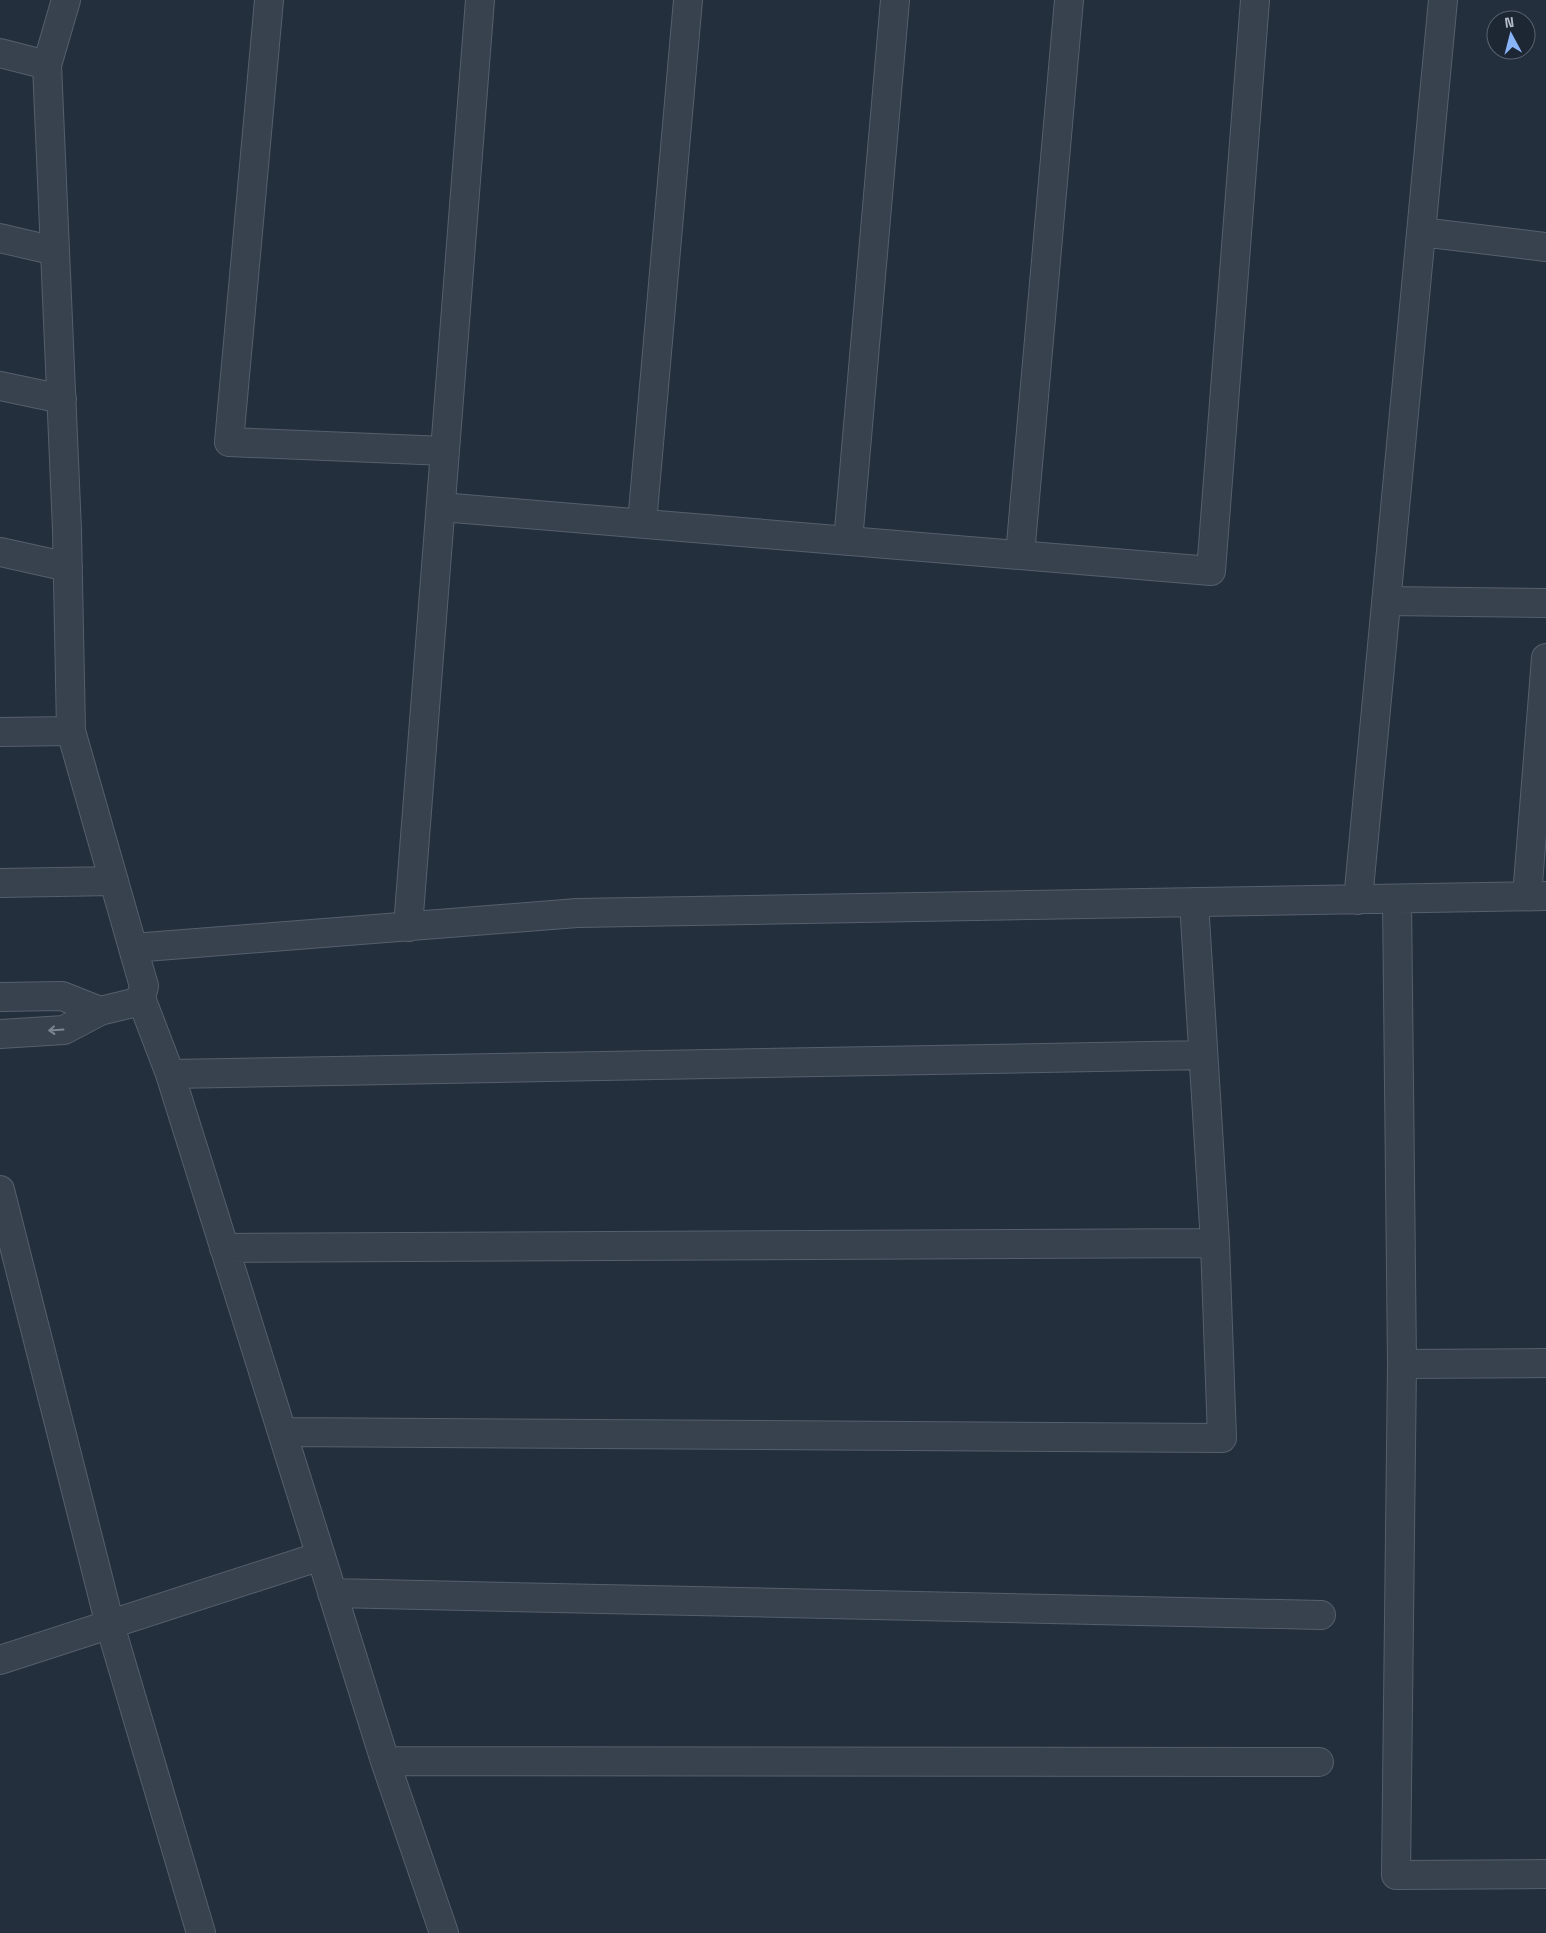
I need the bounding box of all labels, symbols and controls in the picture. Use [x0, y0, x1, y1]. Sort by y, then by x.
north arrow [1486, 10, 1536, 60]
text: N [1504, 13, 1515, 32]
one-way arrow [48, 1026, 64, 1035]

